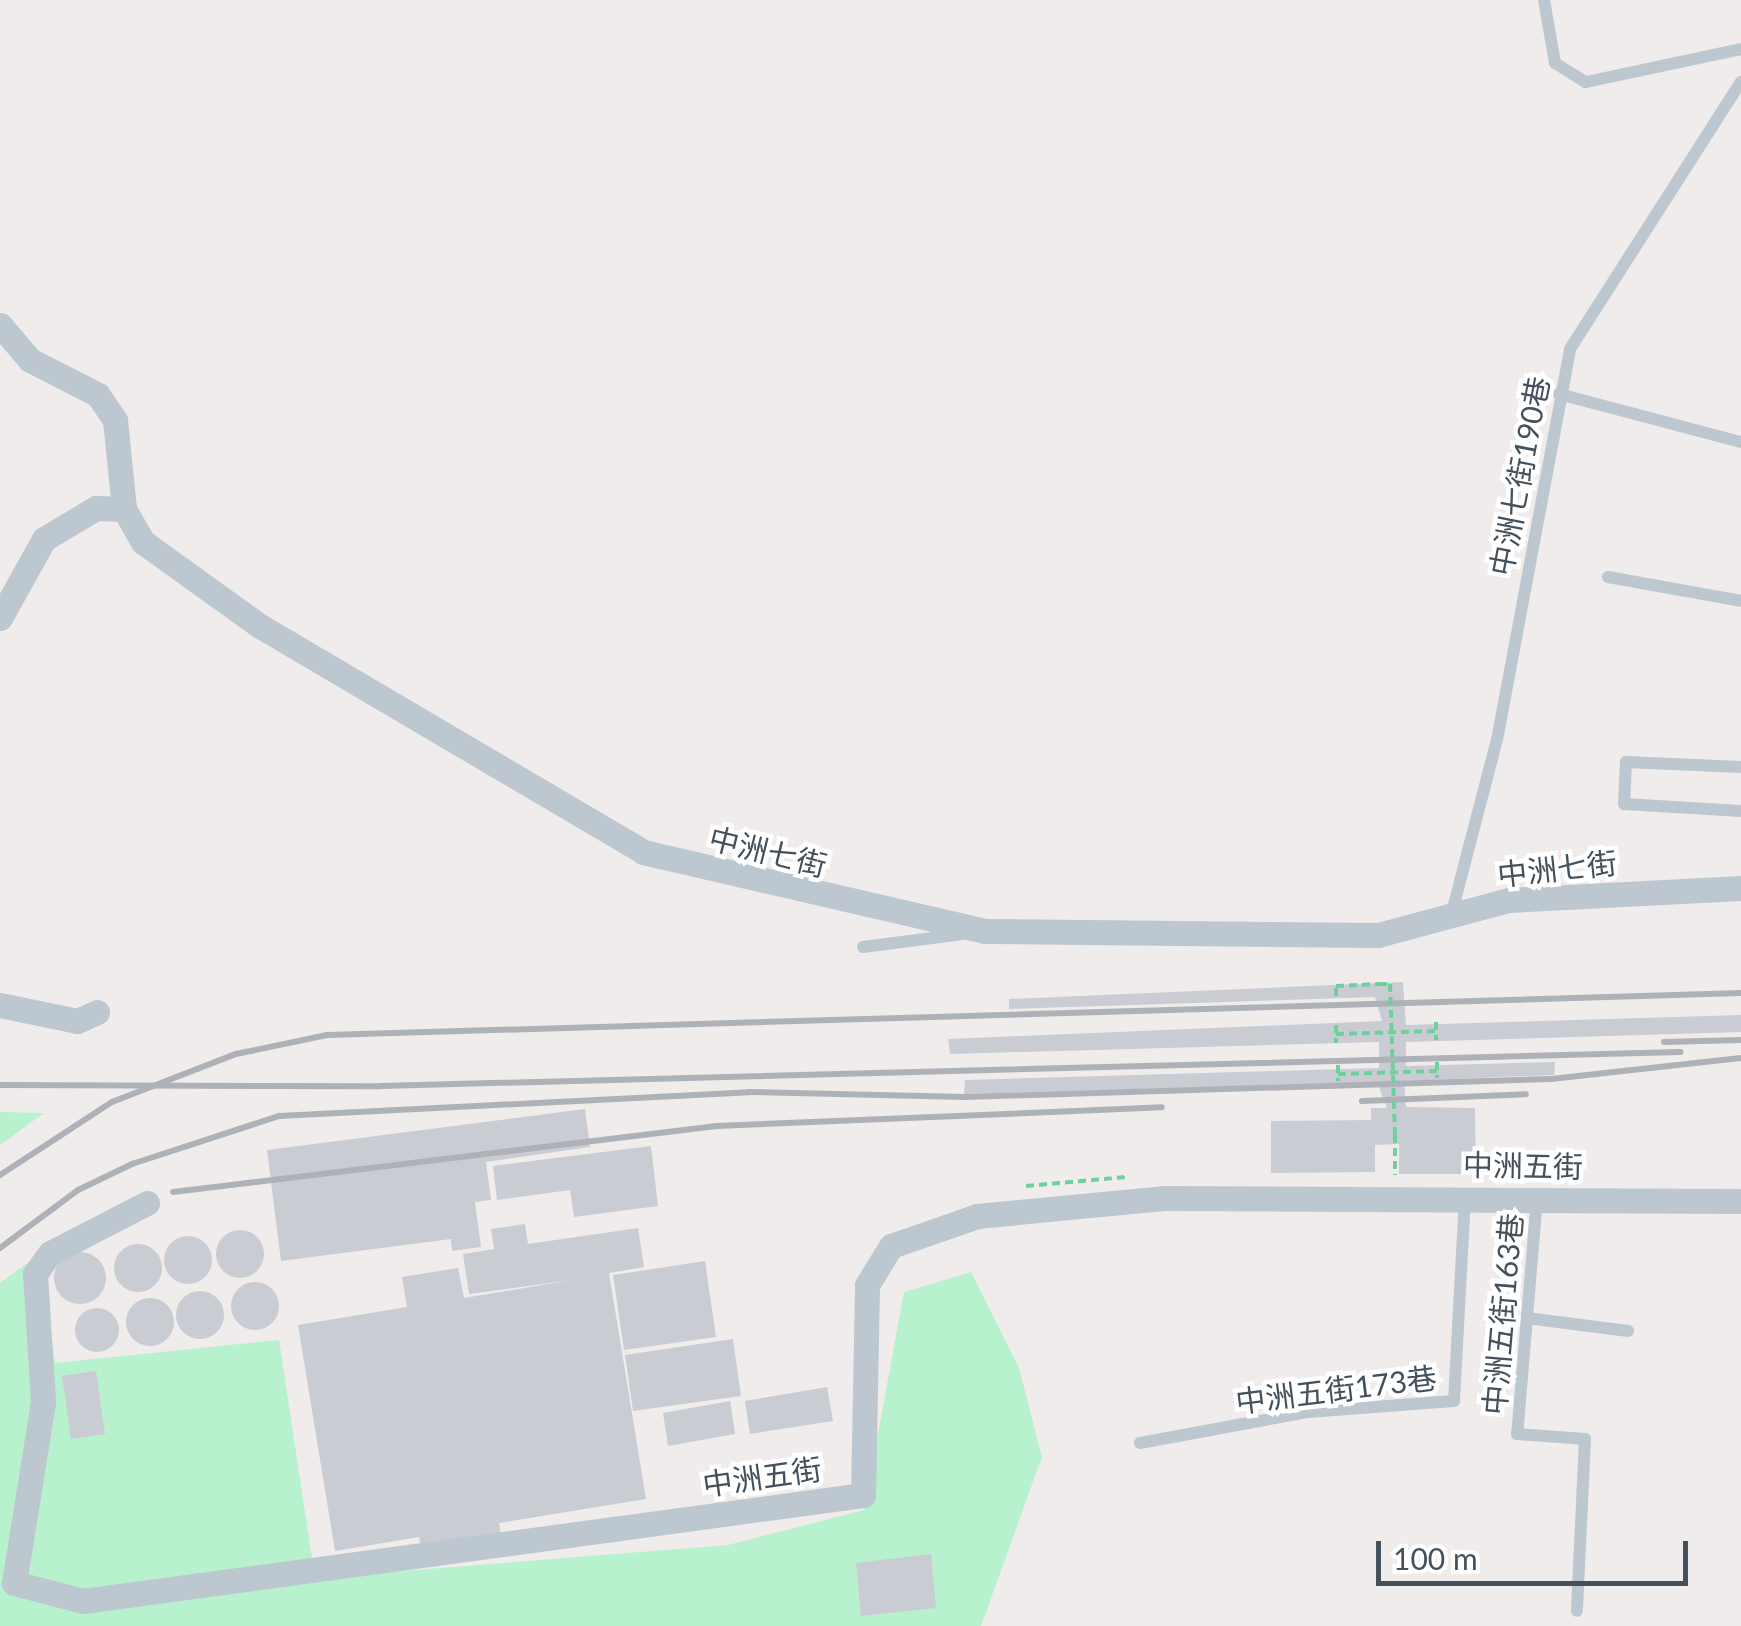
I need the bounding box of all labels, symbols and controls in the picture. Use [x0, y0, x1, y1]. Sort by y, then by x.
street label: 中洲七街190巷 [1482, 373, 1556, 579]
street label: 中洲七街 [705, 819, 831, 883]
street label: 中洲七街 [1495, 844, 1619, 892]
street label: 中洲五街 [1463, 1146, 1583, 1184]
street label: 中洲五街163巷 [1475, 1212, 1529, 1416]
street label: 中洲五街173巷 [1233, 1359, 1439, 1419]
street label: 中洲五街 [700, 1450, 824, 1502]
scale bar [1381, 1521, 1694, 1583]
text: 100 m [1393, 1540, 1478, 1576]

